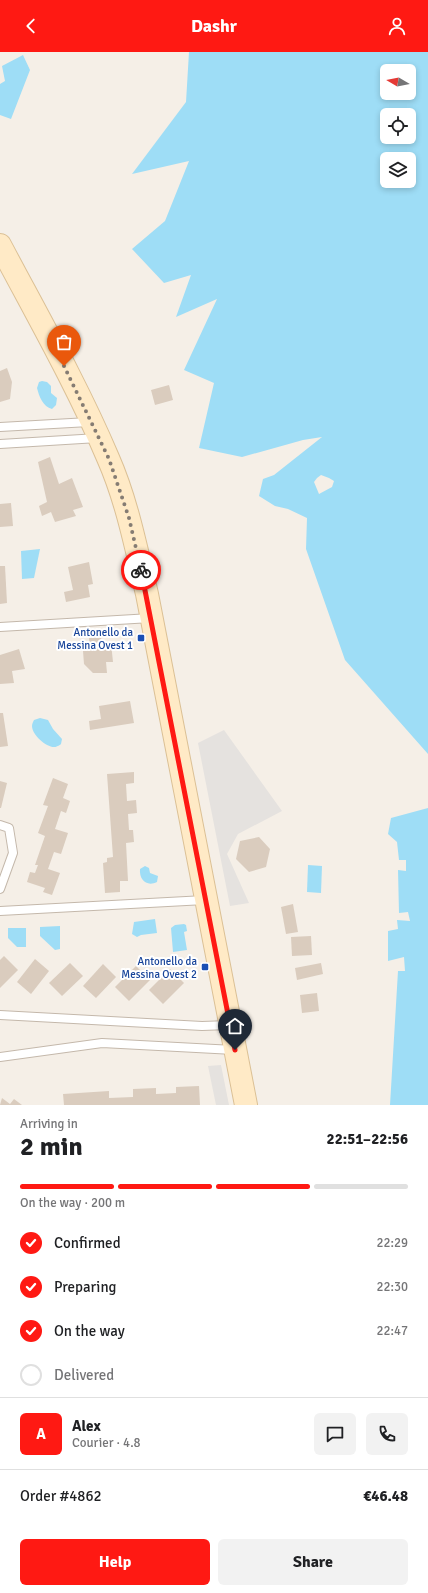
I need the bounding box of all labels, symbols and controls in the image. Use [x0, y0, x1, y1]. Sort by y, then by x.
icon: back [20, 15, 42, 37]
text: Dashr [191, 15, 237, 37]
icon: person [386, 15, 408, 37]
north arrow [380, 64, 416, 100]
map controls [380, 64, 416, 188]
button: locate [380, 108, 416, 144]
button: layers [380, 152, 416, 188]
pin [47, 325, 81, 366]
icon: bag [53, 331, 75, 353]
courier [121, 550, 161, 590]
icon: bike [130, 559, 152, 581]
place label: Antonello da Messina Ovest 1 [57, 626, 133, 652]
marker: Antonello da Messina Ovest 1 [136, 633, 146, 643]
place label: Antonello da Messina Ovest 2 [121, 955, 197, 981]
marker: Antonello da Messina Ovest 2 [200, 962, 210, 972]
pin [218, 1009, 252, 1050]
icon: home [224, 1015, 246, 1037]
text: Arriving in [20, 1116, 78, 1132]
text: 22:51–22:56 [327, 1130, 408, 1148]
text: 2 min [20, 1131, 83, 1163]
text: On the way · 200 m [20, 1195, 125, 1211]
icon: check [20, 1232, 42, 1254]
text: Confirmed [54, 1234, 121, 1252]
text: 22:29 [376, 1235, 408, 1251]
icon: check [20, 1276, 42, 1298]
text: Preparing [54, 1278, 117, 1296]
text: 22:30 [376, 1279, 408, 1295]
icon: check [20, 1320, 42, 1342]
text: On the way [54, 1322, 125, 1340]
text: 22:47 [376, 1323, 408, 1339]
text: Delivered [54, 1366, 114, 1384]
button: chat [314, 1413, 356, 1455]
button: phone [366, 1413, 408, 1455]
text: Alex [72, 1417, 101, 1435]
text: A [36, 1425, 46, 1443]
text: Courier · 4.8 [72, 1435, 141, 1451]
text: Order #4862 [20, 1487, 102, 1505]
text: €46.48 [363, 1487, 408, 1505]
button: Help [20, 1539, 210, 1585]
button: Share [218, 1539, 408, 1585]

